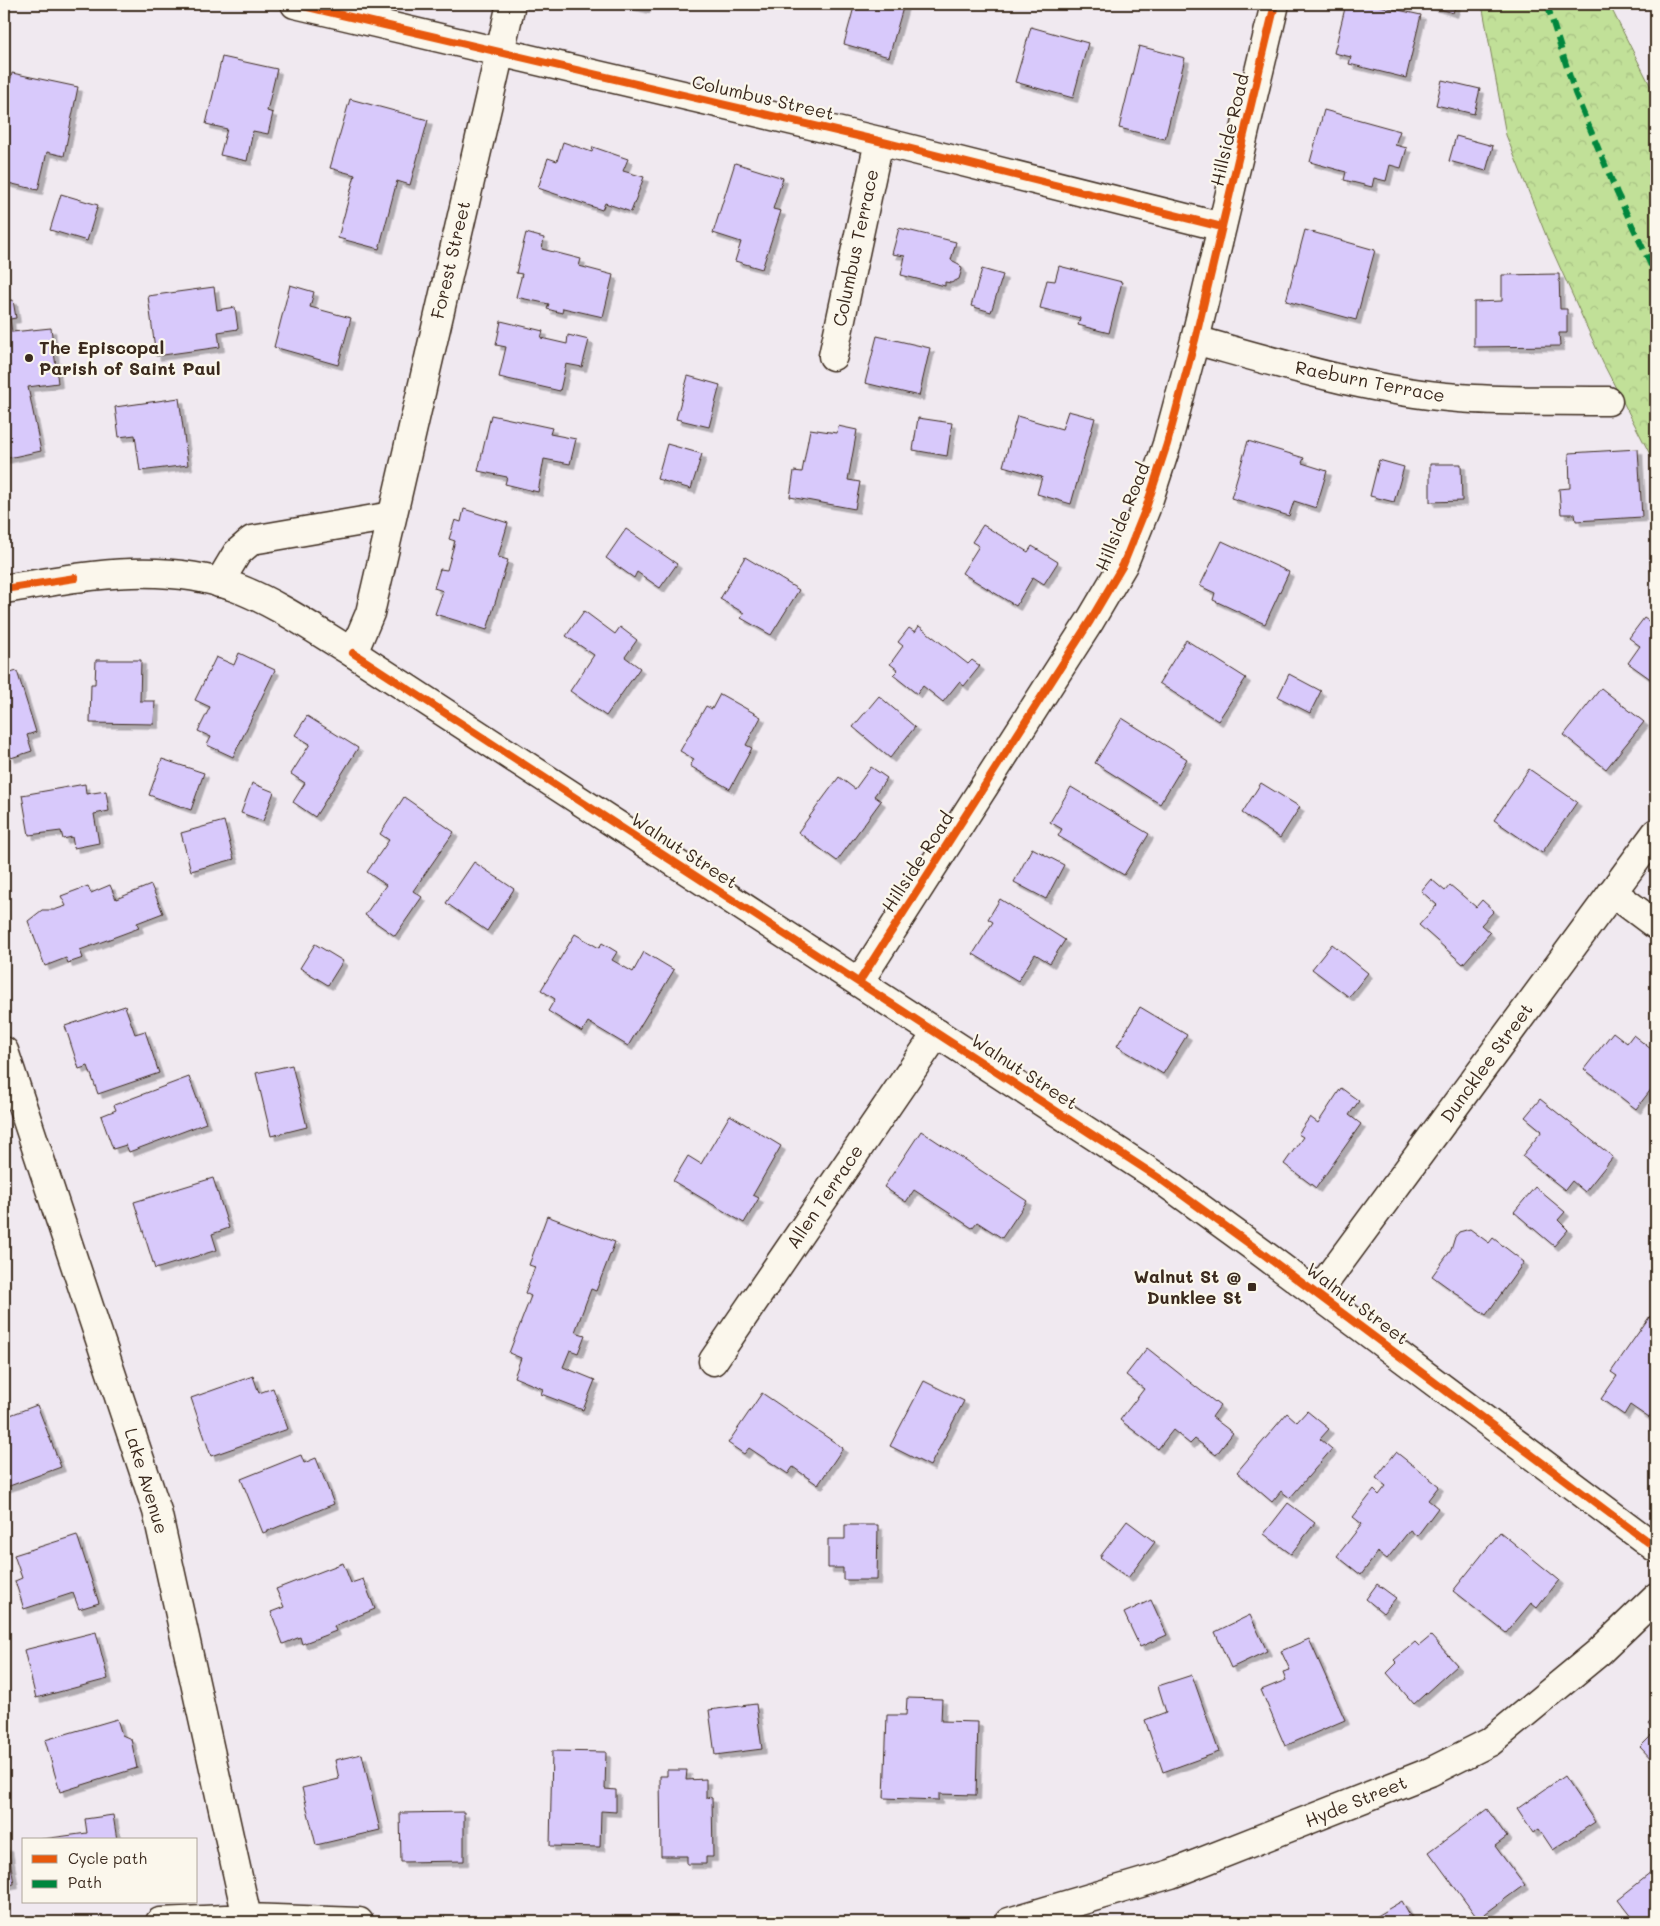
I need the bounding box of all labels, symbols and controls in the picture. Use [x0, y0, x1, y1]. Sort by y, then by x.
street label: Columbus Street [690, 69, 837, 125]
street label: Hillside Road [1204, 71, 1254, 188]
street label: Columbus Terrace [827, 167, 883, 329]
street label: Forest Street [425, 198, 475, 321]
place label: The Episcopal Parish of Saint Paul [39, 335, 221, 380]
marker: The Episcopal Parish of Saint Paul [23, 352, 35, 364]
street label: Raeburn Terrace [1293, 355, 1447, 407]
street label: Hillside Road [1089, 459, 1155, 574]
street label: Walnut Street [627, 807, 742, 894]
street label: Hillside Road [876, 807, 958, 916]
street label: Duncklee Street [1435, 998, 1538, 1127]
street label: Walnut Street [967, 1028, 1082, 1115]
street label: Allen Terrace [781, 1140, 868, 1253]
street label: Walnut Street [1302, 1257, 1414, 1350]
place label: Walnut St @ Dunklee St [1134, 1264, 1242, 1309]
marker: Walnut St @ Dunklee St [1246, 1281, 1258, 1293]
street label: Lake Avenue [119, 1425, 174, 1537]
street label: Hyde Street [1301, 1770, 1410, 1832]
legend [22, 1838, 198, 1904]
text: Cycle path [68, 1848, 147, 1868]
text: Path [68, 1872, 102, 1892]

